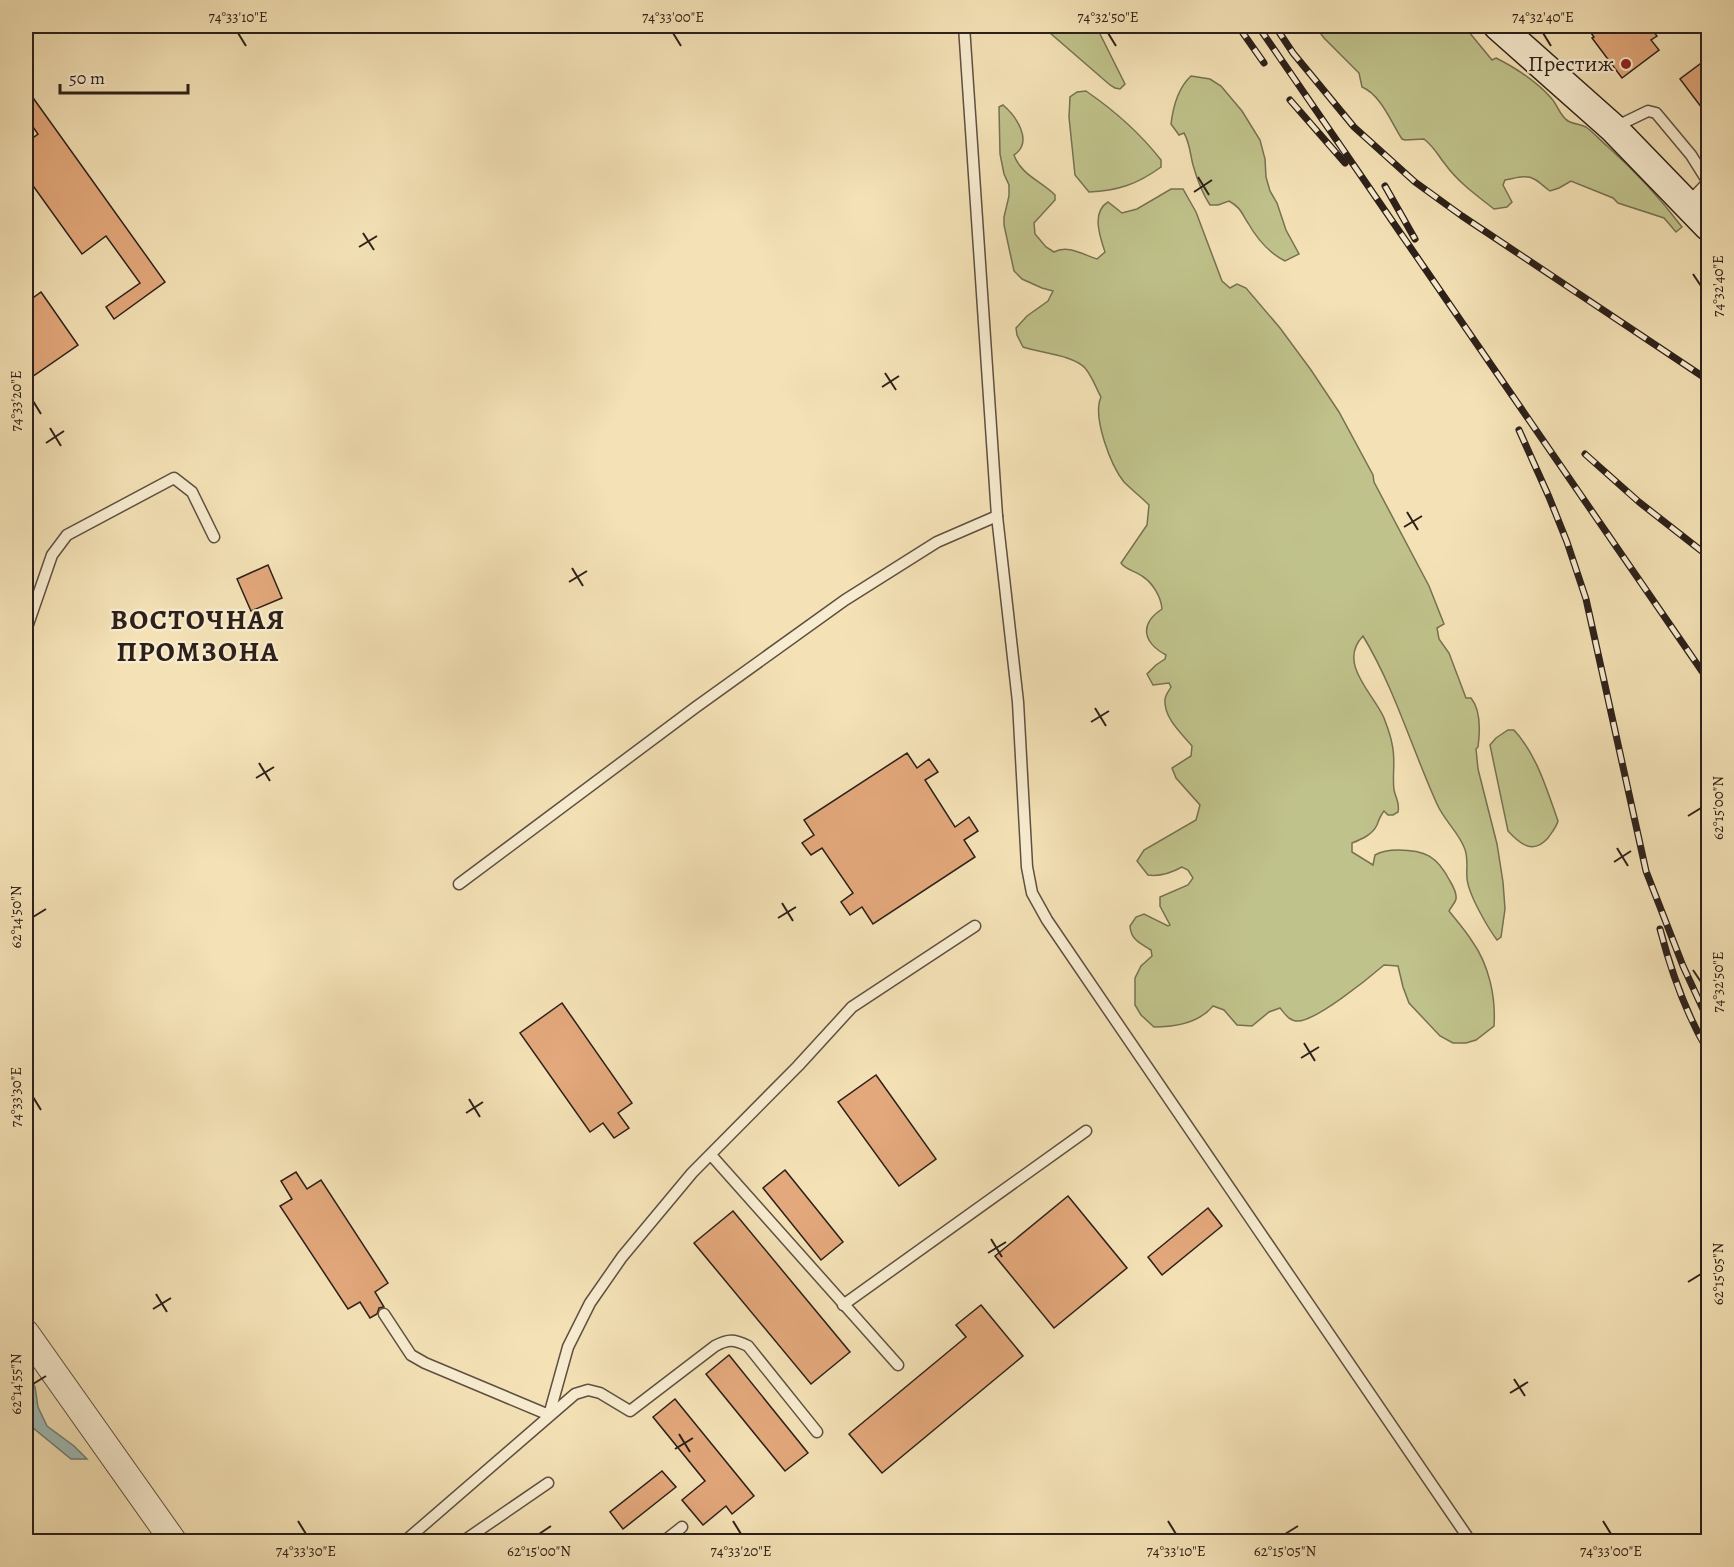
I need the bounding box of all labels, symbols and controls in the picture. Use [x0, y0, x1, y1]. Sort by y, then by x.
text: 74°33'10"E [208, 7, 268, 27]
text: 74°33'00"E [642, 7, 704, 27]
text: 74°32'50"E [1077, 7, 1139, 27]
text: 74°32'40"E [1512, 7, 1574, 27]
place label: Престиж [1528, 49, 1614, 79]
scale bar [60, 57, 188, 95]
marker: Престиж [1619, 57, 1633, 71]
text: 50 m [69, 66, 105, 90]
text: 74°32'40"E [1708, 255, 1728, 317]
text: 74°33'20"E [6, 370, 26, 432]
district label: ВОСТОЧНАЯ ПРОМЗОНА [110, 601, 286, 671]
text: 62°15'00"N [1708, 776, 1728, 840]
text: 62°14'50"N [6, 885, 26, 948]
text: 74°32'50"E [1708, 951, 1728, 1013]
text: 74°33'30"E [6, 1067, 26, 1127]
text: 62°15'05"N [1708, 1243, 1728, 1305]
text: 62°14'55"N [6, 1353, 26, 1415]
text: 74°33'30"E [276, 1541, 336, 1561]
text: 62°15'00"N [507, 1541, 571, 1561]
text: 74°33'20"E [710, 1541, 772, 1561]
text: 74°33'10"E [1146, 1541, 1206, 1561]
text: 62°15'05"N [1254, 1541, 1316, 1561]
text: 74°33'00"E [1580, 1541, 1642, 1561]

